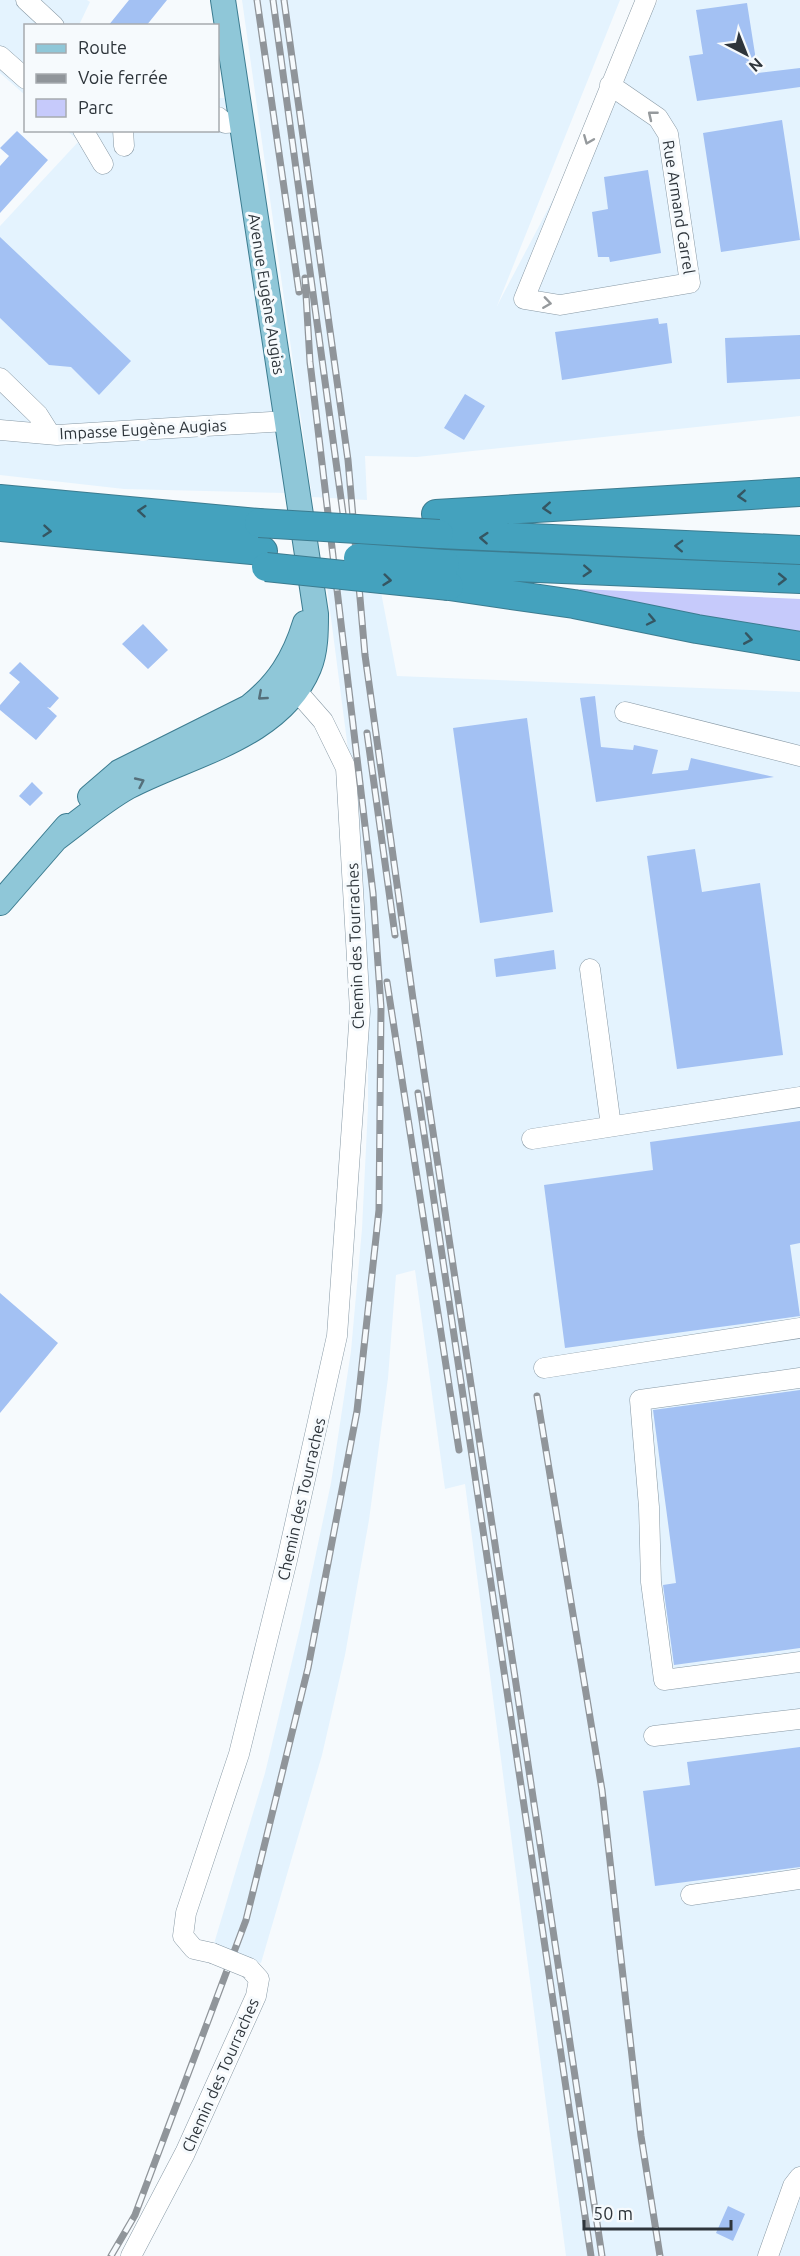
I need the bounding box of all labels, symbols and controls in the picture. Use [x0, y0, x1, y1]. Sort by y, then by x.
legend [24, 24, 219, 132]
north arrow [716, 24, 776, 84]
text: Route [78, 37, 127, 57]
text: N [746, 54, 766, 76]
text: Voie ferrée [78, 67, 168, 87]
text: Parc [78, 97, 113, 117]
one-way arrow [648, 111, 659, 122]
one-way arrow [583, 133, 595, 144]
street label: Rue Armand Carrel [660, 139, 698, 275]
street label: Avenue Eugène Augias [245, 212, 289, 376]
one-way arrow [542, 296, 551, 308]
street label: Impasse Eugène Augias [59, 416, 227, 442]
one-way arrow [737, 489, 746, 502]
one-way arrow [543, 502, 552, 515]
one-way arrow [138, 505, 147, 518]
one-way arrow [43, 525, 52, 538]
one-way arrow [479, 531, 488, 544]
one-way arrow [674, 539, 683, 552]
one-way arrow [583, 564, 592, 577]
one-way arrow [382, 573, 391, 585]
one-way arrow [777, 573, 786, 585]
one-way arrow [646, 612, 656, 625]
one-way arrow [744, 632, 753, 644]
one-way arrow [258, 689, 269, 700]
one-way arrow [133, 777, 144, 789]
street label: Chemin des Tourraches [343, 862, 367, 1029]
street label: Chemin des Tourraches [274, 1416, 328, 1582]
street label: Chemin des Tourraches [178, 1995, 262, 2155]
scale bar [584, 2193, 731, 2231]
text: 50 m [593, 2203, 633, 2223]

